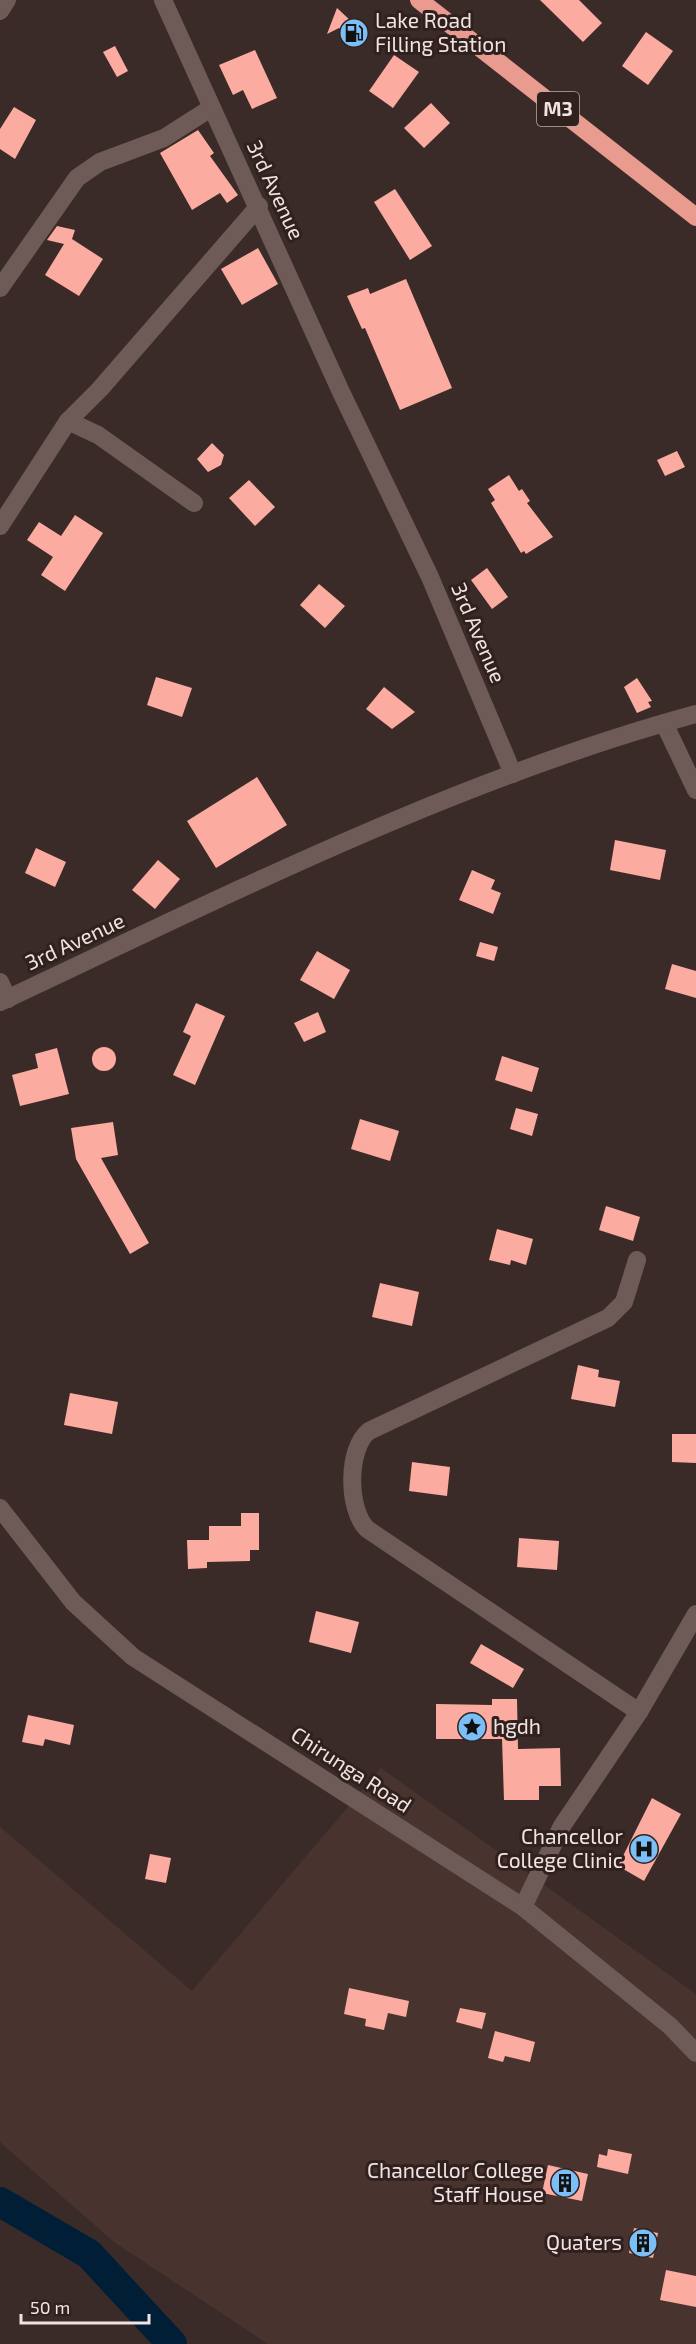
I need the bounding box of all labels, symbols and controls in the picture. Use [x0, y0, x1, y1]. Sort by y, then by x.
place label: Lake Road Filling Station [375, 7, 506, 56]
fuel station icon: Lake Road Filling Station [338, 17, 370, 49]
road number: M3 [537, 92, 579, 126]
street label: 3rd Avenue [243, 136, 310, 243]
street label: 3rd Avenue [447, 579, 512, 686]
street label: 3rd Avenue [21, 907, 128, 974]
place icon: hgdh [456, 1711, 488, 1743]
place label: hgdh [493, 1713, 541, 1738]
street label: Chirunga Road [287, 1721, 417, 1817]
place label: Chancellor College Clinic [497, 1823, 624, 1872]
hospital icon: Chancellor College Clinic [628, 1833, 660, 1865]
place label: Chancellor College Staff House [367, 2157, 544, 2206]
building icon: Chancellor College Staff House [549, 2167, 581, 2199]
building icon: Quaters [627, 2227, 659, 2259]
place label: Quaters [546, 2229, 622, 2255]
scale bar [21, 2287, 148, 2325]
text: 50 m [30, 2296, 70, 2318]

